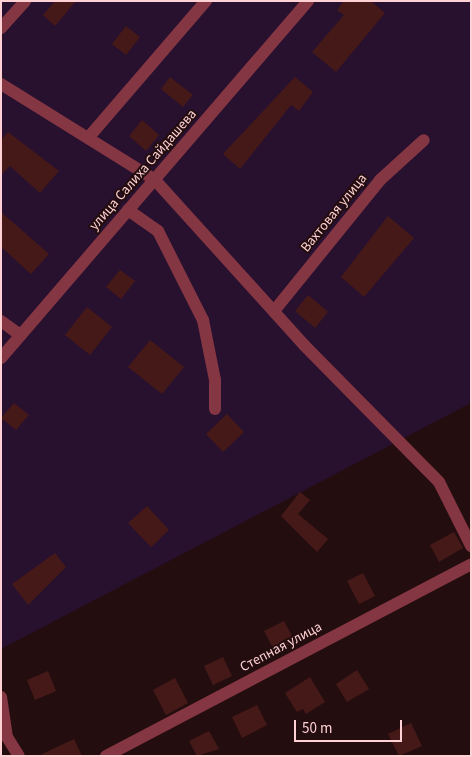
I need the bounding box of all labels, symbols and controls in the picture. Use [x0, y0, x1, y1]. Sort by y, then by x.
street label: улица Салиха Сайдашева [86, 106, 200, 234]
street label: Вахтовая улица [297, 170, 371, 256]
street label: Степная улица [237, 618, 325, 676]
scale bar [297, 710, 404, 742]
text: 50 m [302, 718, 332, 739]

